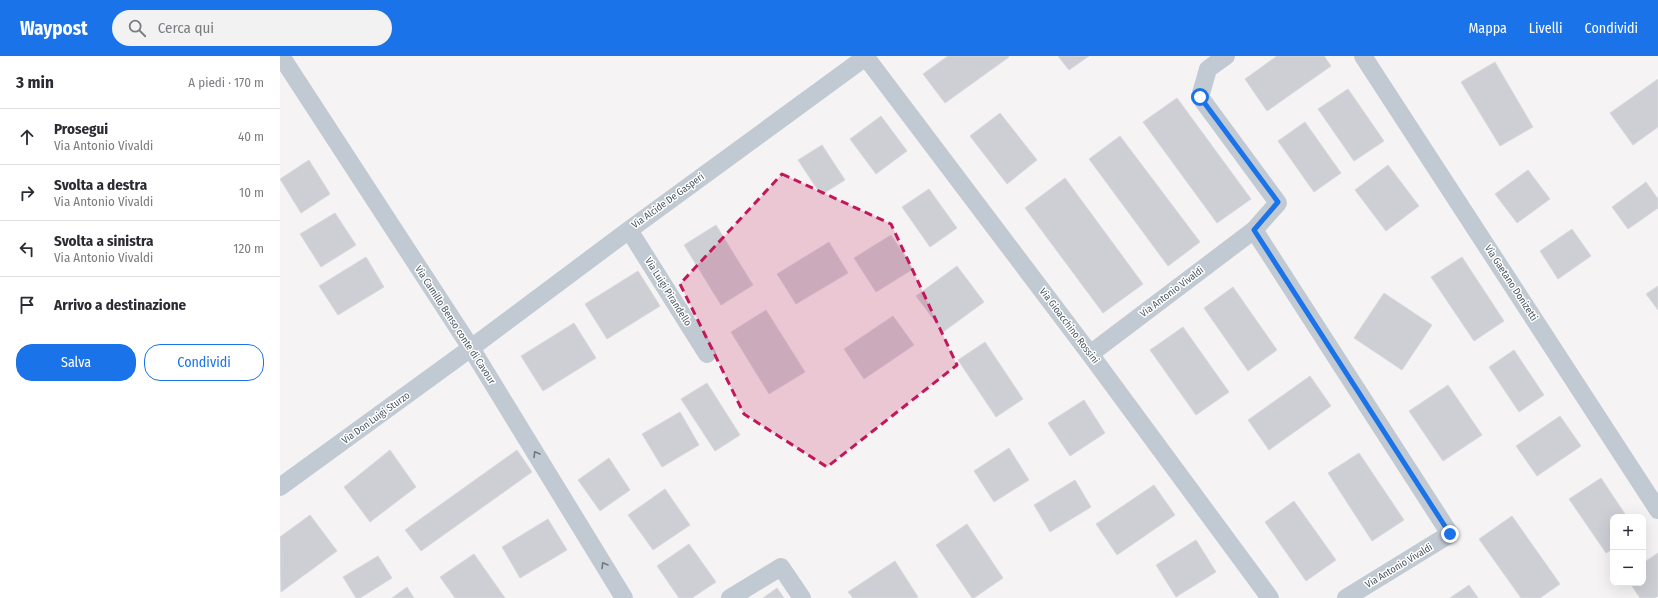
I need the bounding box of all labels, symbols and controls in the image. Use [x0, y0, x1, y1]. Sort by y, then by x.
search box [112, 10, 392, 46]
text: Waypost [20, 17, 88, 40]
icon: search [126, 17, 148, 39]
text: Cerca qui [158, 19, 214, 37]
text: Mappa [1468, 20, 1507, 37]
text: Livelli [1529, 20, 1563, 37]
text: Condividi [1585, 20, 1638, 37]
text: 3 min [16, 72, 54, 93]
text: A piedi · 170 m [188, 75, 264, 90]
route start [1191, 88, 1209, 106]
text: Prosegui [54, 120, 108, 138]
icon: ahead [16, 126, 38, 148]
text: 40 m [238, 129, 264, 144]
text: Via Antonio Vivaldi [54, 138, 153, 153]
street label: Via Alcide De Gasperi [630, 171, 706, 231]
text: Svolta a destra [54, 176, 147, 194]
icon: right [16, 182, 38, 204]
text: 10 m [239, 185, 264, 200]
text: Via Antonio Vivaldi [54, 194, 153, 209]
text: Svolta a sinistra [54, 232, 154, 250]
icon: left [16, 238, 38, 260]
text: 120 m [233, 241, 264, 256]
street label: Via Gaetano Donizetti [1482, 243, 1540, 323]
text: Via Antonio Vivaldi [54, 250, 153, 265]
street label: Via Luigi Pirandello [642, 256, 694, 328]
street label: Via Camillo Benso conte di Cavour [412, 264, 498, 387]
street label: Via Antonio Vivaldi [1138, 264, 1206, 320]
street label: Via Gioacchino Rossini [1037, 286, 1101, 366]
icon: arrive [16, 294, 38, 316]
text: Arrivo a destinazione [54, 296, 186, 314]
button: Salva [16, 344, 136, 381]
button: Condividi [144, 344, 264, 381]
street label: Via Don Luigi Sturzo [340, 389, 412, 447]
one-way arrow [533, 451, 540, 458]
map controls [1610, 514, 1646, 586]
button: + [1610, 514, 1646, 550]
route end [1441, 525, 1459, 543]
street label: Via Antonio Vivaldi [1363, 541, 1435, 591]
button: − [1610, 550, 1646, 586]
one-way arrow [601, 562, 608, 569]

